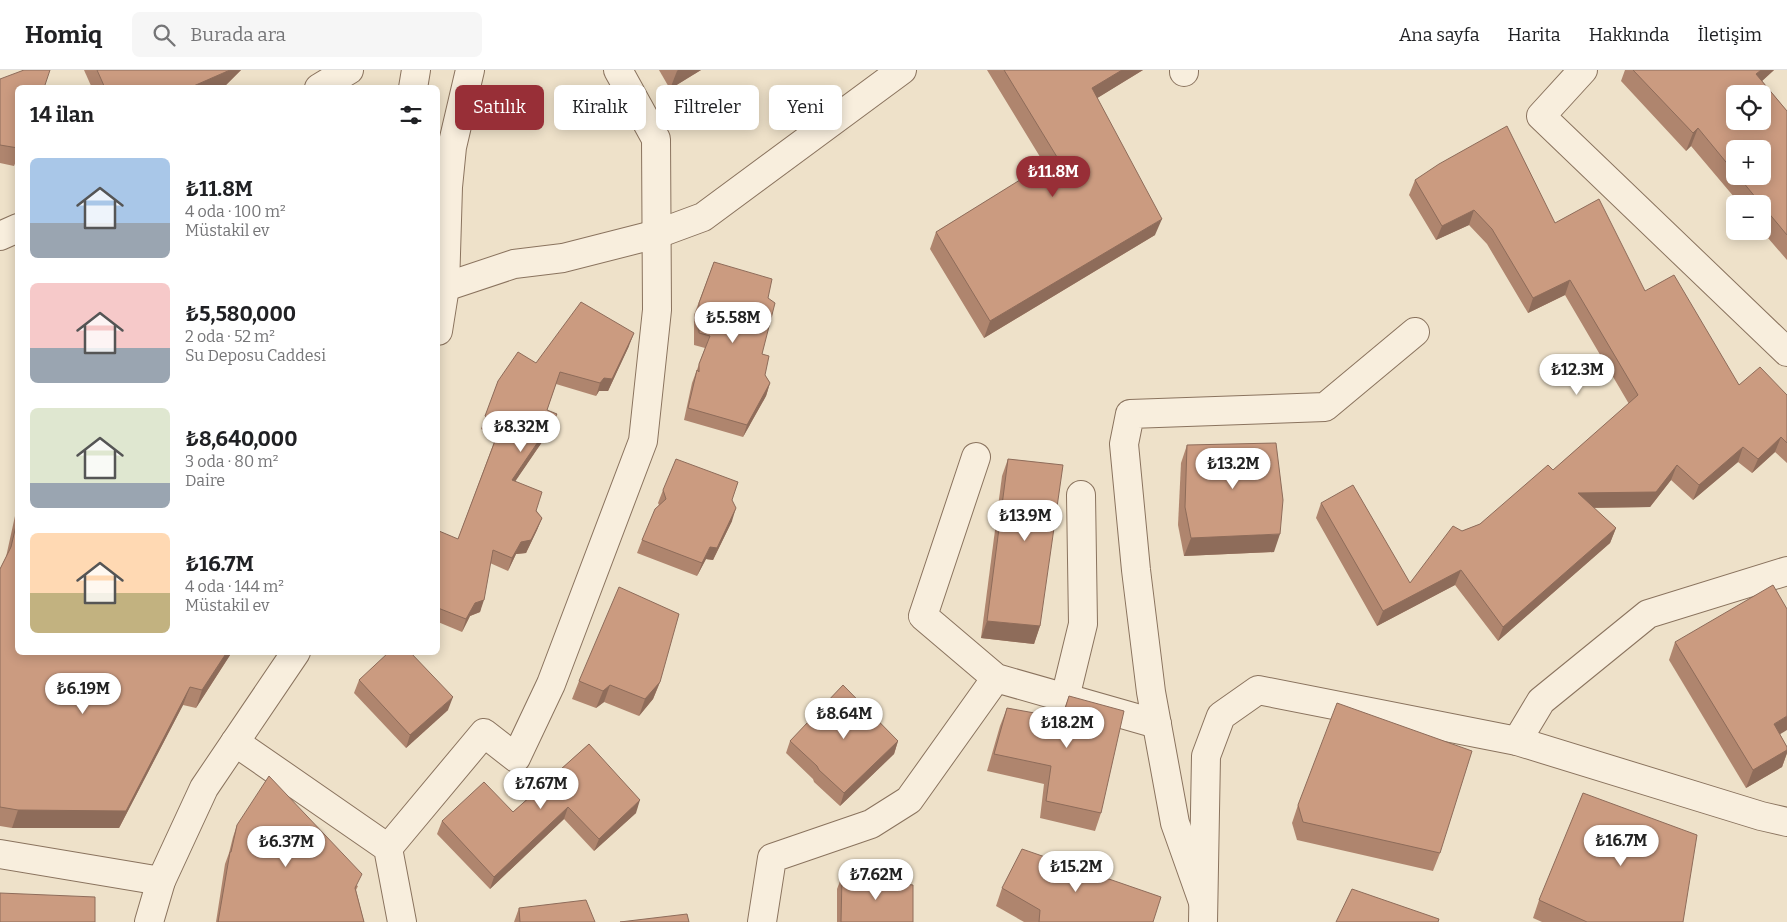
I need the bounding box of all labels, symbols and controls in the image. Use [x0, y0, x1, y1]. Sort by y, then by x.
search box [132, 12, 482, 57]
text: Homiq [25, 21, 102, 49]
icon: search [150, 21, 178, 49]
text: Burada ara [190, 23, 286, 46]
text: Ana sayfa [1399, 24, 1480, 46]
text: Harita [1508, 24, 1561, 46]
text: Hakkında [1589, 24, 1669, 46]
text: İletişim [1697, 24, 1762, 46]
chip: Satılık [455, 85, 544, 130]
chip: Kiralık [554, 85, 646, 130]
chip: Filtreler [656, 85, 759, 130]
chip: Yeni [769, 85, 842, 130]
map controls [1726, 85, 1771, 240]
button: locate [1726, 85, 1771, 130]
icon: filters [397, 101, 425, 129]
text: 14 ilan [30, 102, 94, 128]
button: + [1726, 140, 1771, 185]
pin: ₺11.8M [1012, 156, 1094, 198]
text: ₺11.8M [1027, 162, 1079, 181]
text: ₺11.8M [185, 176, 253, 202]
icon: home [70, 178, 130, 238]
button: − [1726, 195, 1771, 240]
text: 4 oda · 100 m² [185, 202, 286, 221]
text: Müstakil ev [185, 221, 269, 240]
text: ₺5,580,000 [185, 301, 296, 327]
pin: ₺5.58M [692, 302, 774, 344]
icon: home [70, 303, 130, 363]
text: ₺5.58M [706, 308, 760, 327]
text: 2 oda · 52 m² [185, 327, 275, 346]
text: Su Deposu Caddesi [185, 346, 326, 365]
pin: ₺12.3M [1536, 354, 1618, 396]
text: ₺12.3M [1550, 360, 1604, 379]
pin: ₺8.32M [480, 410, 562, 453]
text: ₺8.32M [493, 417, 549, 436]
text: ₺8,640,000 [185, 426, 298, 452]
icon: home [70, 428, 130, 488]
pin: ₺13.2M [1192, 448, 1274, 490]
text: 3 oda · 80 m² [185, 452, 278, 471]
text: ₺13.2M [1206, 454, 1260, 473]
text: Daire [185, 471, 225, 490]
pin: ₺13.9M [984, 500, 1066, 542]
text: ₺13.9M [998, 506, 1052, 525]
text: ₺16.7M [185, 551, 254, 577]
icon: home [70, 553, 130, 613]
text: 4 oda · 144 m² [185, 577, 284, 596]
text: Müstakil ev [185, 596, 269, 615]
pin: ₺6.19M [42, 672, 124, 715]
text: ₺6.19M [56, 679, 110, 698]
pin: ₺8.64M [803, 698, 885, 740]
text: ₺8.64M [816, 704, 872, 723]
pin: ₺18.2M [1026, 706, 1108, 749]
text: ₺18.2M [1040, 713, 1094, 732]
pin: ₺7.67M [500, 768, 582, 810]
text: ₺7.67M [515, 774, 567, 793]
pin: ₺16.7M [1580, 824, 1662, 867]
pin: ₺6.37M [245, 826, 327, 868]
text: ₺16.7M [1595, 831, 1647, 850]
text: ₺6.37M [258, 832, 314, 851]
pin: ₺15.2M [1035, 850, 1117, 893]
text: ₺15.2M [1050, 857, 1102, 876]
pin: ₺7.62M [835, 858, 917, 901]
text: ₺7.62M [849, 865, 903, 884]

